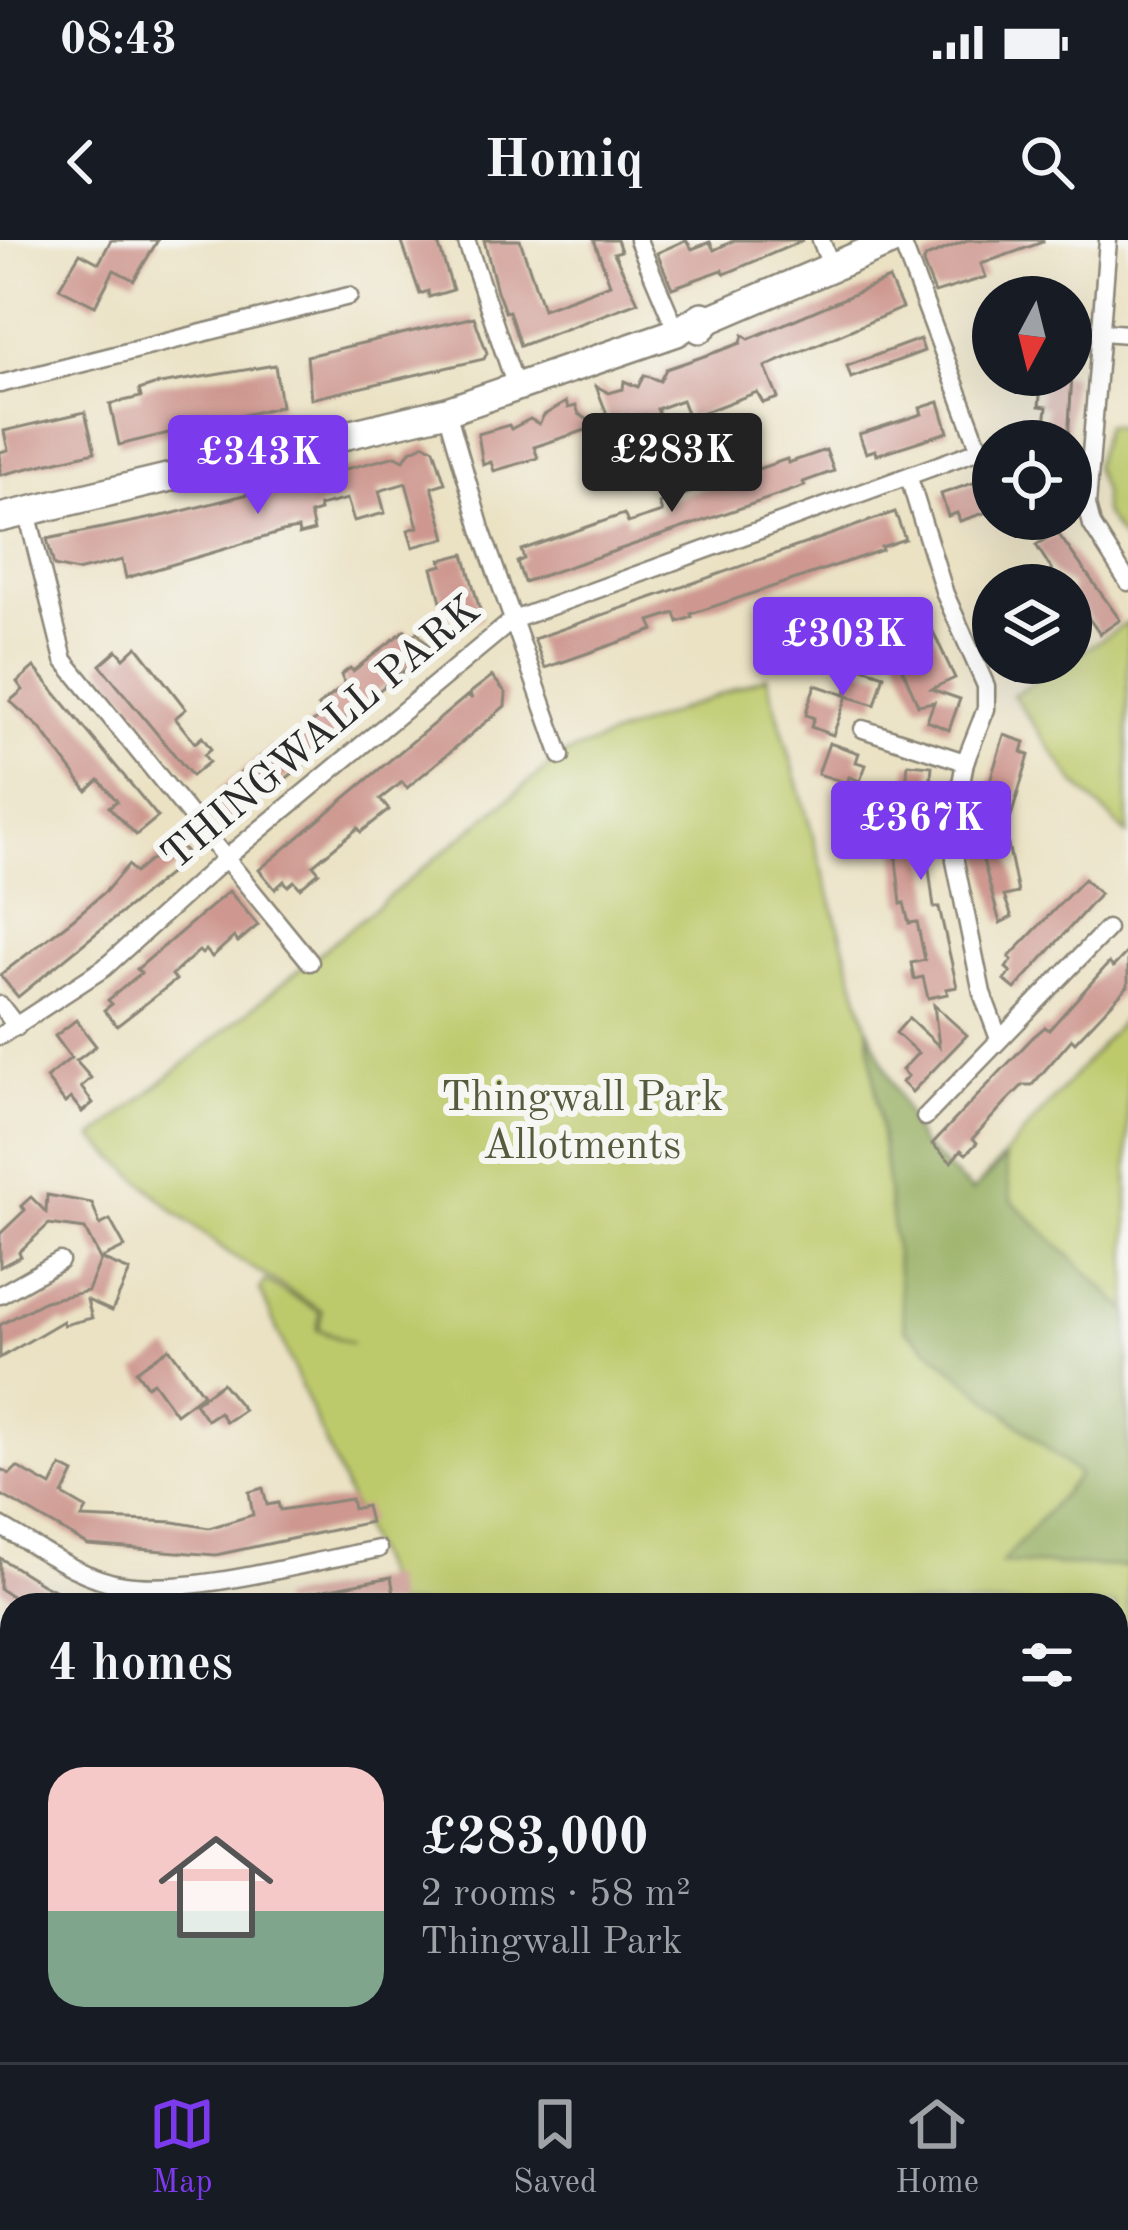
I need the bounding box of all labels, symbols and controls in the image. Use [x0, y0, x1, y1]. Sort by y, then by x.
text: 08:43 [60, 19, 177, 64]
icon: back [48, 129, 114, 195]
icon: search [1014, 129, 1080, 195]
text: Homiq [484, 135, 644, 189]
north arrow [972, 276, 1092, 396]
map controls [972, 276, 1092, 684]
pin: £283K [588, 413, 756, 515]
pin: £343K [174, 415, 342, 517]
button: locate [972, 420, 1092, 540]
text: £283K [609, 432, 735, 471]
text: £343K [195, 434, 321, 473]
button: layers [972, 564, 1092, 684]
street label: THINGWALL PARK [155, 589, 489, 879]
pin: £303K [759, 597, 927, 699]
text: £303K [780, 616, 906, 655]
pin: £367K [837, 781, 1005, 883]
text: £367K [858, 800, 984, 839]
park label: Thingwall Park Allotments [441, 1078, 723, 1168]
icon: filters [1014, 1632, 1080, 1698]
text: 4 homes [48, 1640, 233, 1691]
text: £283,000 [420, 1814, 648, 1865]
icon: home [144, 1815, 288, 1959]
text: 2 rooms · 58 m² [420, 1875, 691, 1914]
text: Thingwall Park [420, 1923, 682, 1962]
tab: Map [149, 2091, 215, 2204]
tab: Saved [513, 2091, 597, 2204]
tab: Home [895, 2091, 979, 2204]

